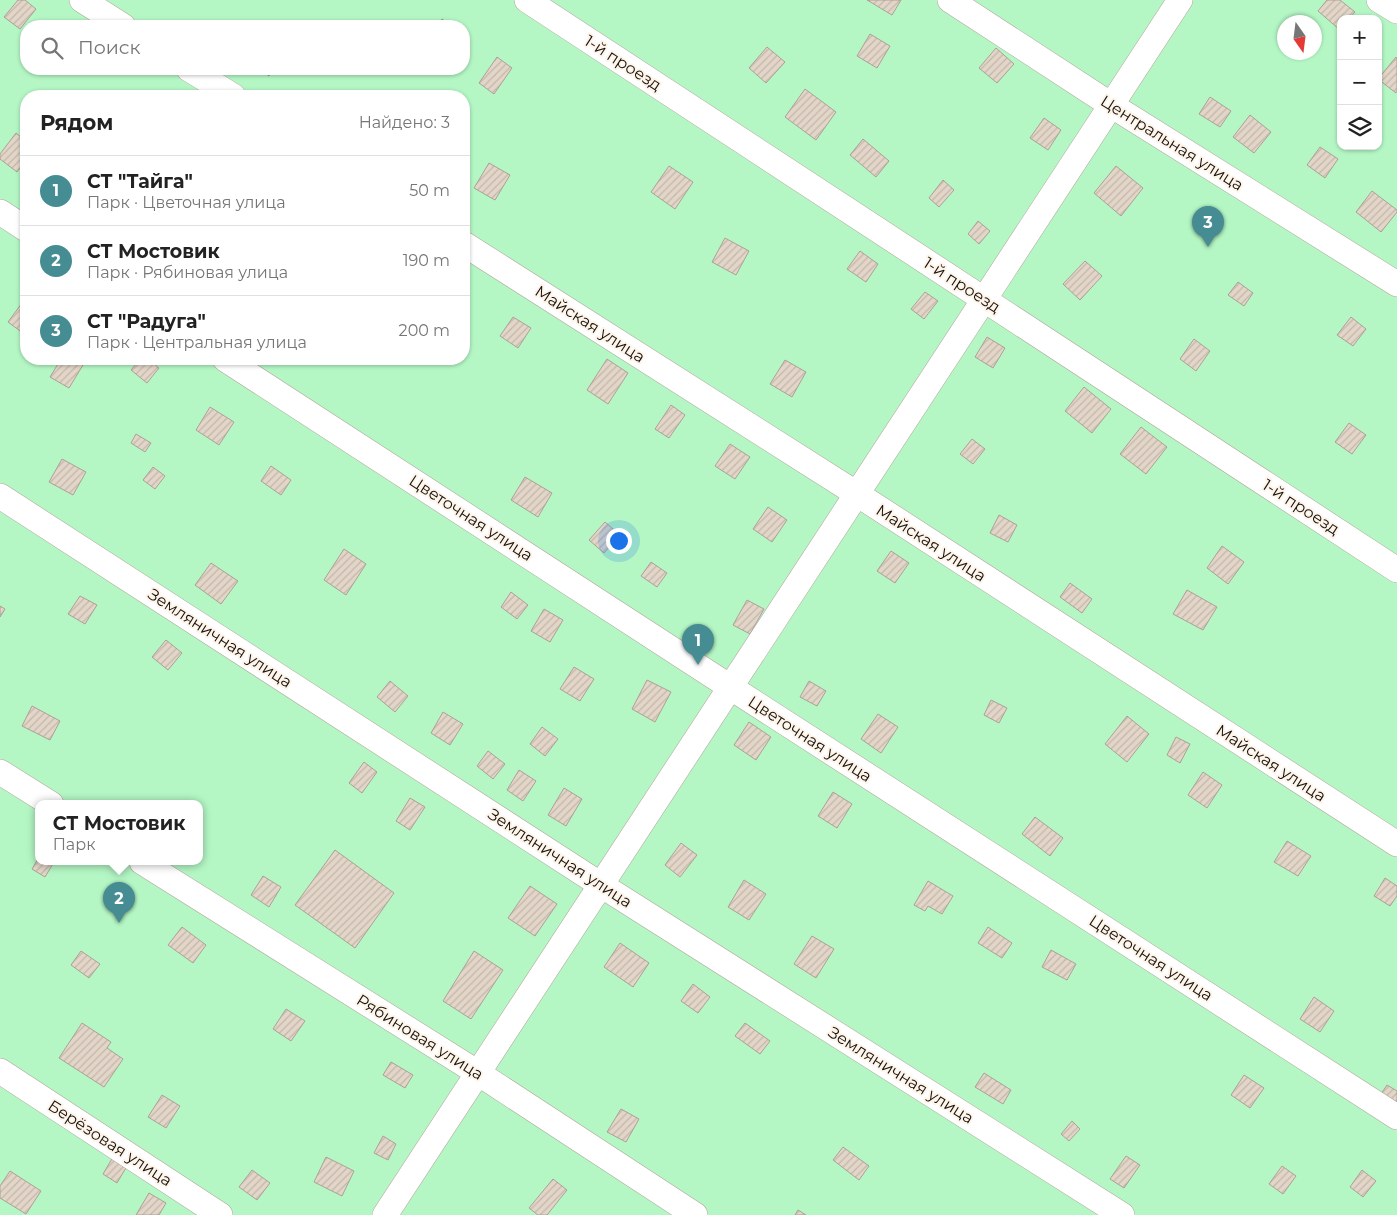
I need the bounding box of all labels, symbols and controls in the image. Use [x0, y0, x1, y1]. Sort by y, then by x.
north arrow [1277, 15, 1322, 60]
map controls [1337, 15, 1382, 150]
button: + [1337, 15, 1382, 60]
search box [20, 20, 470, 75]
street label: 1-й проезд [581, 31, 665, 95]
icon: search [38, 34, 66, 62]
text: Поиск [78, 36, 141, 59]
button: − [1337, 60, 1382, 105]
street label: Центральная улица [1097, 91, 1247, 195]
button: layers [1337, 105, 1382, 150]
text: Рядом [40, 110, 113, 135]
text: Найдено: 3 [359, 113, 450, 132]
text: СТ "Тайга" [87, 170, 193, 193]
text: 1 [53, 181, 59, 200]
text: 50 m [409, 181, 450, 200]
text: Парк · Цветочная улица [87, 193, 286, 212]
pin: 3 [1192, 206, 1224, 247]
text: СТ Мостовик [87, 240, 220, 263]
text: 2 [51, 251, 61, 270]
text: 190 m [403, 251, 450, 270]
street label: 1-й проезд [920, 253, 1004, 317]
text: Парк · Рябиновая улица [87, 263, 288, 282]
street label: Майская улица [532, 281, 648, 367]
text: СТ "Радуга" [87, 310, 206, 333]
text: 3 [51, 321, 61, 340]
text: 200 m [399, 321, 450, 340]
text: Парк · Центральная улица [87, 333, 307, 352]
street label: Цветочная улица [406, 471, 536, 565]
street label: 1-й проезд [1259, 475, 1343, 539]
street label: Майская улица [873, 500, 989, 586]
your location [606, 528, 632, 554]
street label: Земляничная улица [145, 584, 295, 692]
pin: 1 [682, 624, 714, 665]
street label: Цветочная улица [745, 692, 875, 786]
street label: Майская улица [1213, 720, 1329, 806]
popup [35, 800, 203, 865]
street label: Земляничная улица [485, 804, 635, 912]
text: СТ Мостовик [53, 812, 185, 835]
text: Парк [53, 835, 95, 854]
pin: 2 [103, 882, 135, 923]
street label: Цветочная улица [1086, 911, 1216, 1005]
street label: Рябиновая улица [353, 990, 487, 1084]
street label: Земляничная улица [825, 1023, 977, 1127]
street label: Берёзовая улица [44, 1096, 176, 1190]

